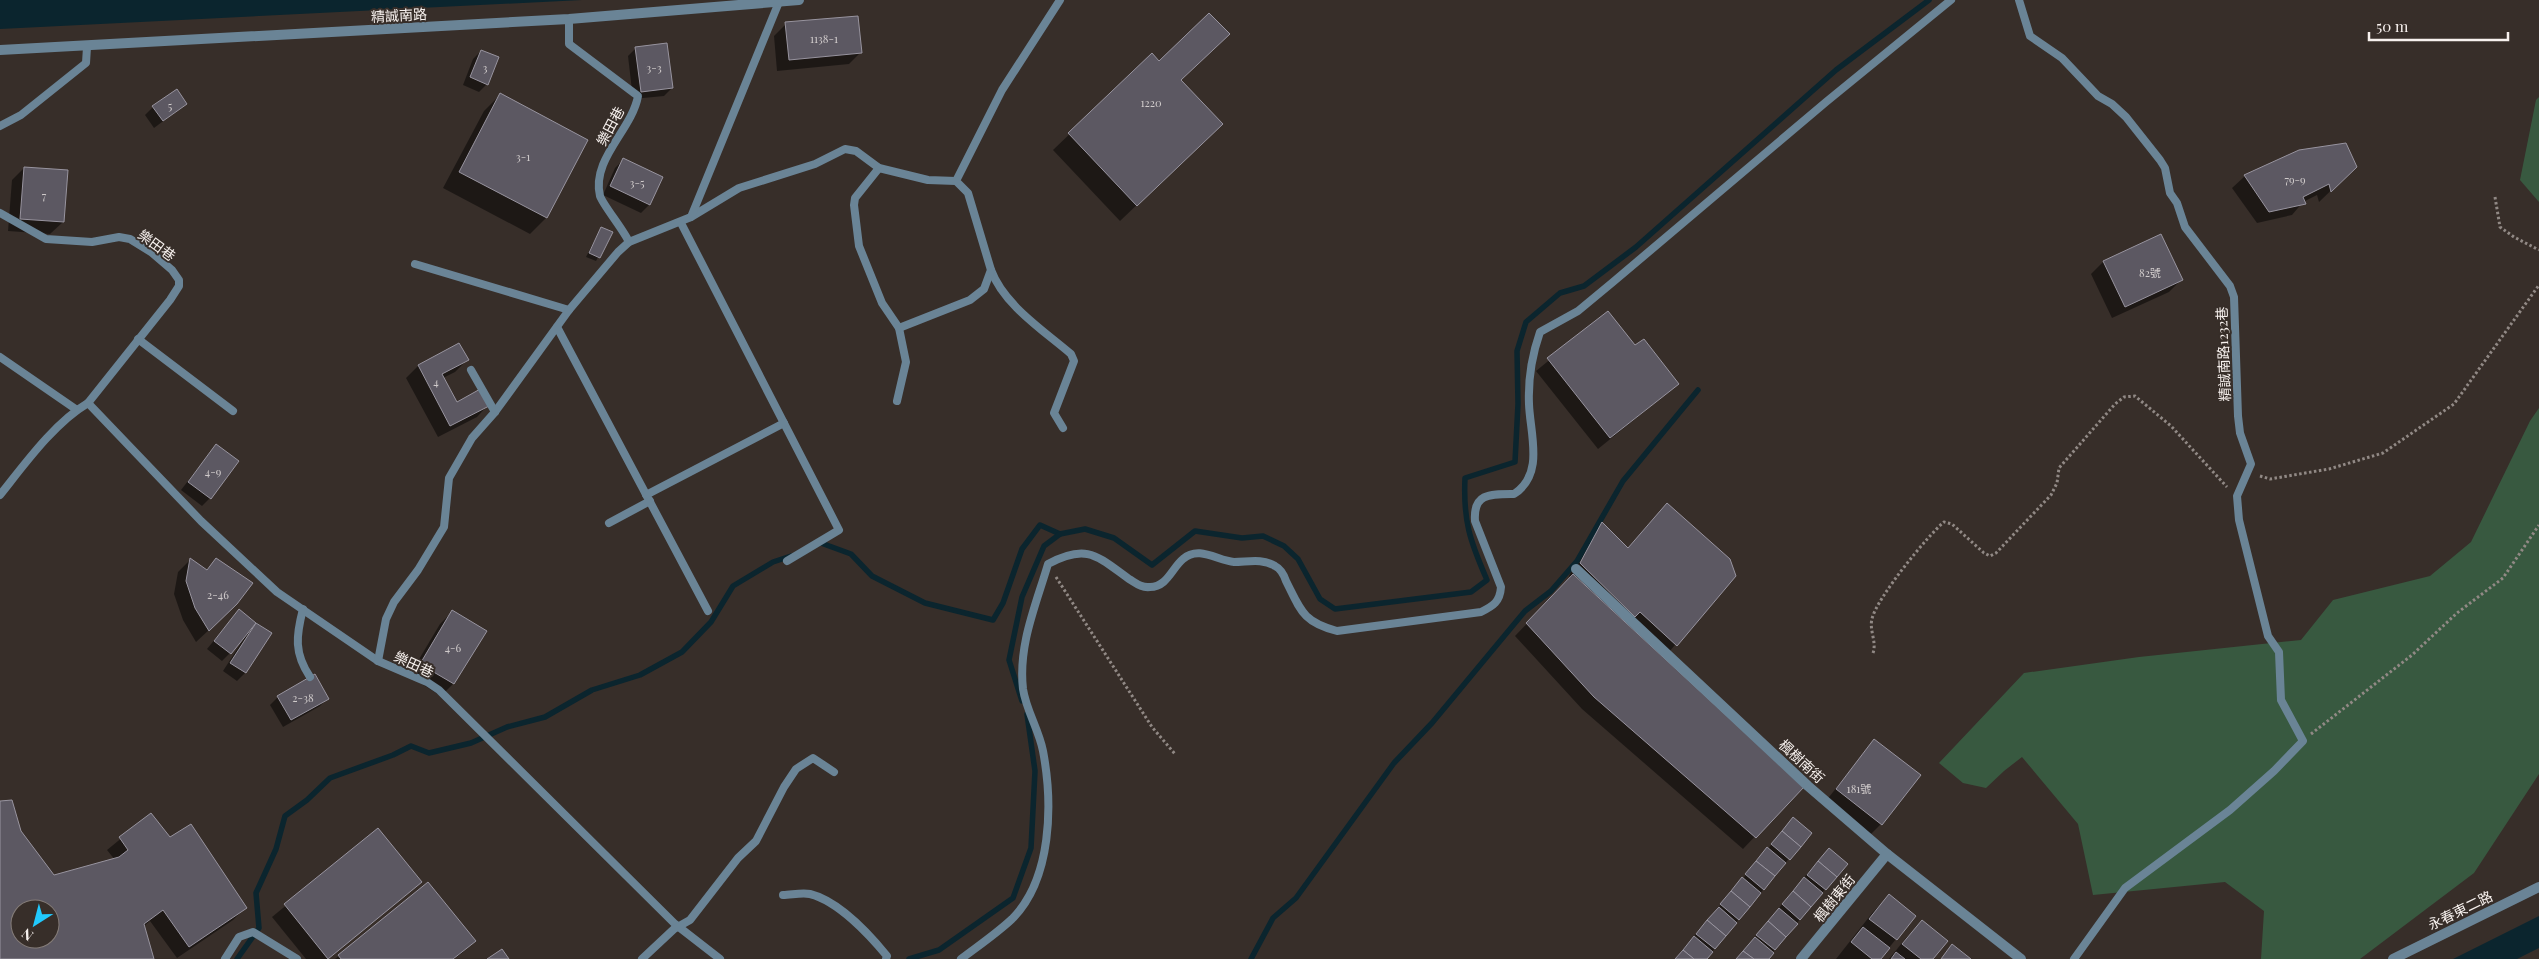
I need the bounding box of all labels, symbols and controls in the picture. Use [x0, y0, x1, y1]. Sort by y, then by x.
street label: 精誠南路 [371, 4, 427, 26]
scale bar [2369, 10, 2508, 42]
text: 50 m [2376, 16, 2409, 36]
house number: 1138-1 [810, 31, 838, 46]
house number: 3 [483, 60, 488, 75]
house number: 3-3 [646, 60, 662, 75]
house number: 1220 [1140, 95, 1162, 110]
house number: 5 [168, 98, 173, 113]
street label: 樂田巷 [592, 103, 628, 149]
house number: 3-1 [516, 149, 530, 164]
house number: 79-9 [2284, 172, 2306, 187]
house number: 3-5 [629, 175, 645, 190]
house number: 7 [42, 188, 47, 203]
street label: 樂田巷 [134, 225, 180, 265]
house number: 82號 [2139, 265, 2161, 280]
street label: 精誠南路1232巷 [2212, 306, 2234, 402]
house number: 4 [433, 374, 439, 389]
house number: 4-9 [205, 464, 222, 479]
house number: 2-46 [207, 587, 229, 602]
house number: 4-6 [445, 640, 462, 655]
street label: 樂田巷 [391, 647, 437, 681]
house number: 2-38 [292, 690, 314, 705]
street label: 楓樹南街 [1775, 735, 1829, 787]
house number: 181號 [1847, 781, 1871, 796]
street label: 楓樹東街 [1809, 870, 1859, 926]
street label: 永春東二路 [2424, 886, 2496, 934]
north arrow [10, 899, 60, 949]
text: N [17, 924, 37, 946]

